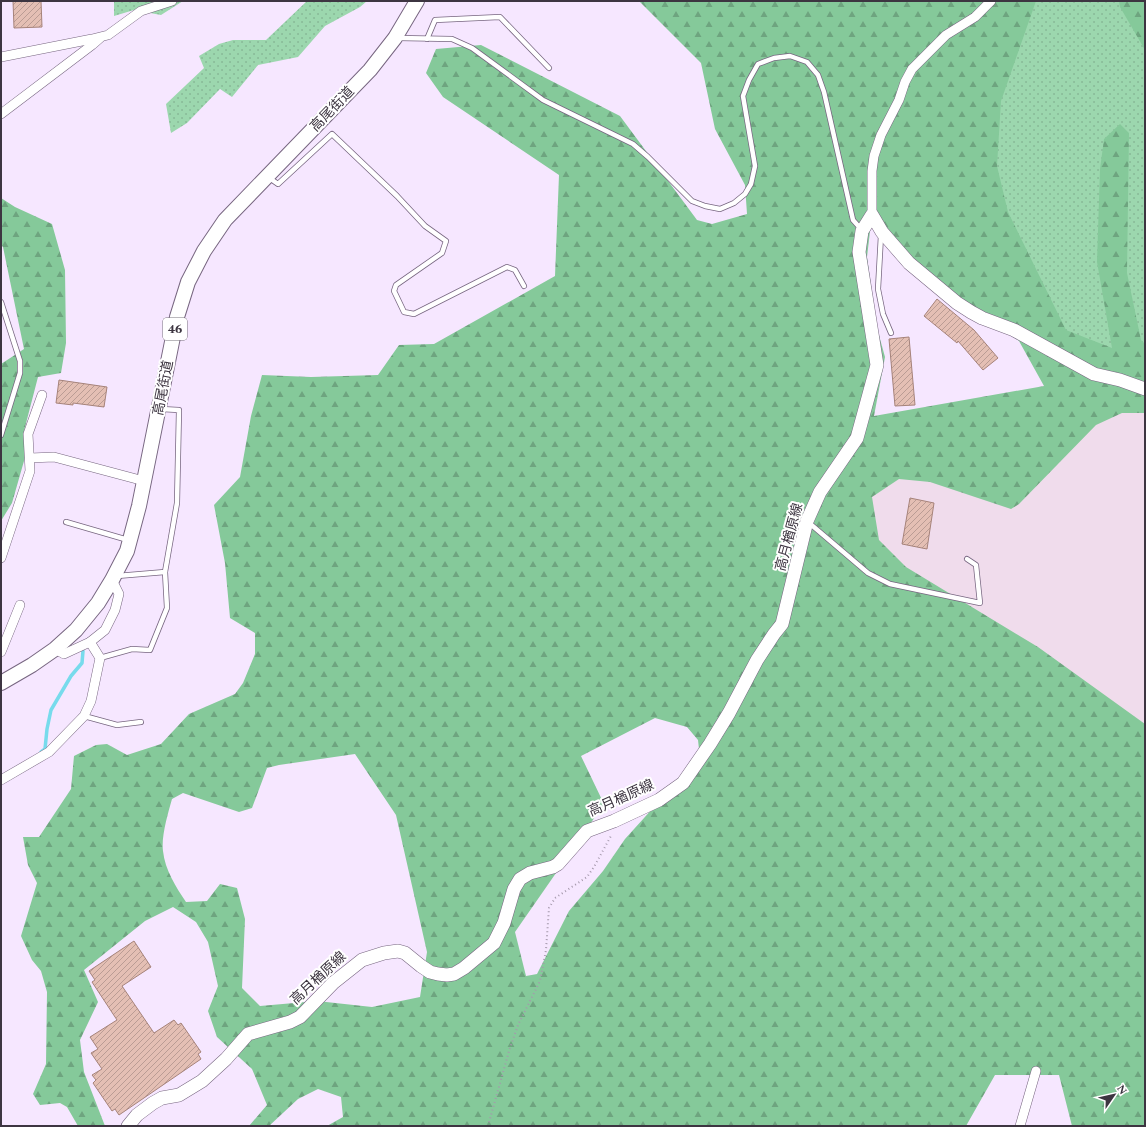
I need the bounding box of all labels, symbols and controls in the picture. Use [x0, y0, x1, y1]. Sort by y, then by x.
street label: 高尾街道 [305, 82, 359, 136]
road number: 46 [163, 318, 187, 340]
street label: 高尾街道 [147, 359, 179, 417]
street label: 高月楢原線 [770, 500, 808, 574]
street label: 高月楢原線 [585, 774, 657, 822]
street label: 高月楢原線 [285, 946, 351, 1010]
north arrow [1094, 1075, 1134, 1115]
text: N [1112, 1081, 1131, 1098]

